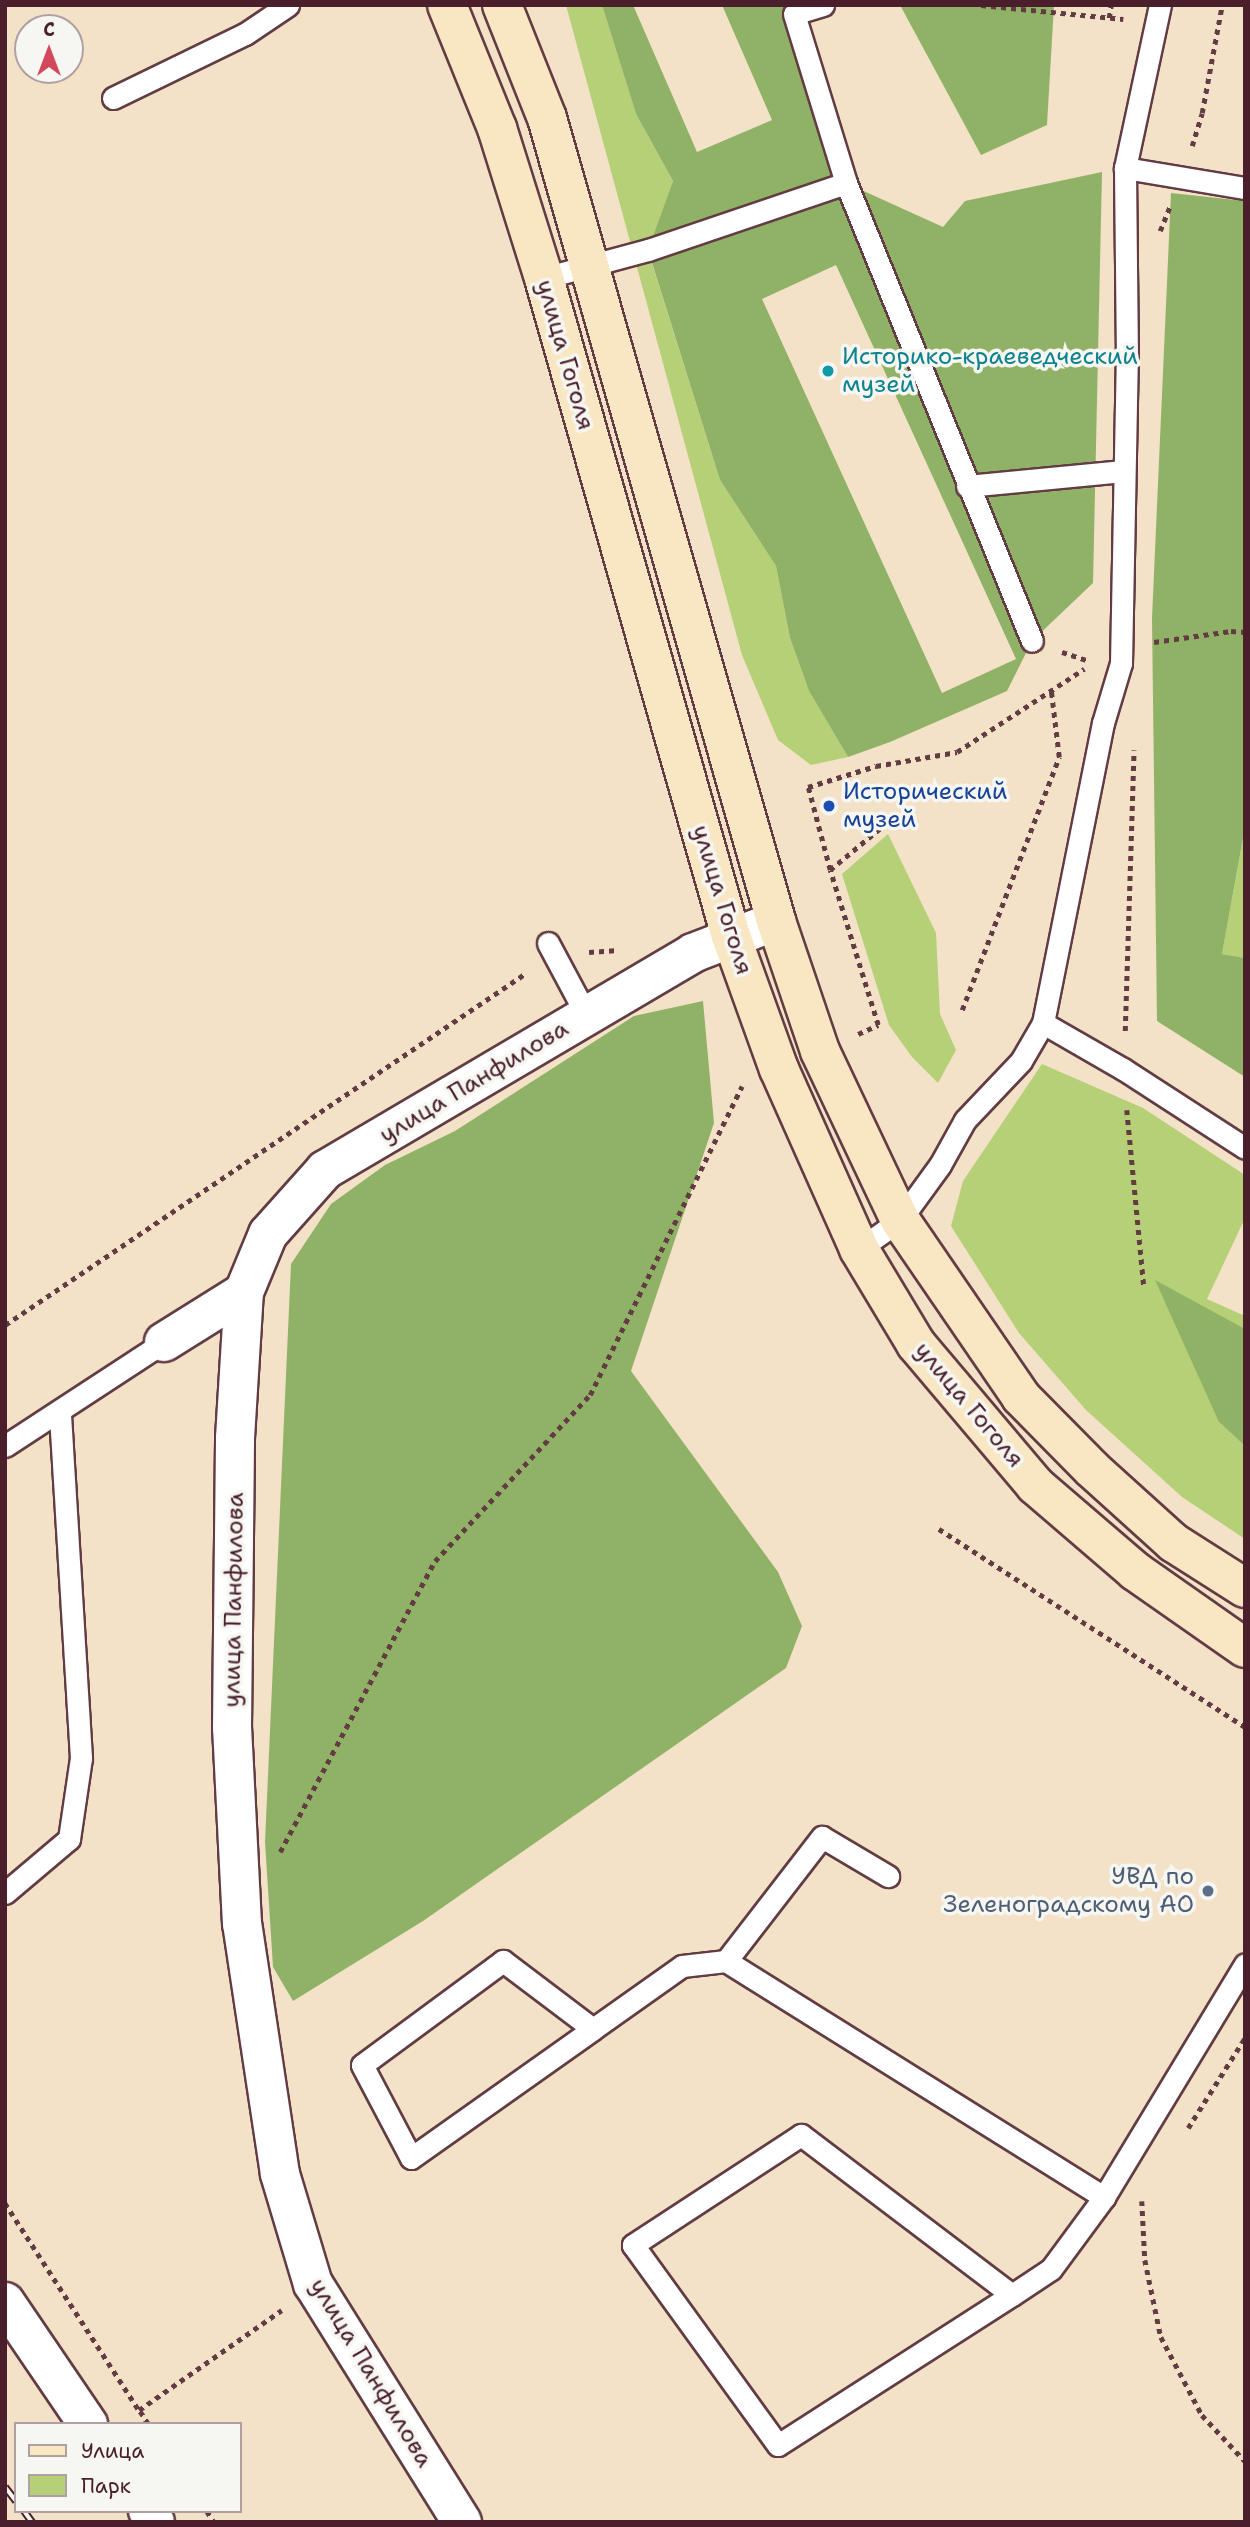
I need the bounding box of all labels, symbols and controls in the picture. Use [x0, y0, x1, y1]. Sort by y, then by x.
north arrow [14, 14, 84, 84]
text: С [43, 17, 55, 42]
street label: улица Гоголя [530, 277, 600, 433]
place label: Историко-краеведческий музей [842, 343, 1138, 399]
marker: Историко-краеведческий музей [820, 363, 836, 379]
place label: Исторический музей [843, 778, 1007, 834]
marker: Исторический музей [821, 798, 837, 814]
street label: улица Гоголя [686, 822, 758, 978]
street label: улица Панфилова [374, 1014, 574, 1150]
street label: улица Гоголя [908, 1336, 1030, 1474]
street label: улица Панфилова [218, 1492, 250, 1708]
place label: УВД по Зеленоградскому АО [943, 1863, 1194, 1919]
marker: УВД по Зеленоградскому АО [1200, 1883, 1216, 1899]
street label: улица Панфилова [303, 2273, 439, 2473]
legend [14, 2422, 242, 2513]
text: Улица [81, 2437, 144, 2465]
text: Парк [81, 2472, 131, 2500]

